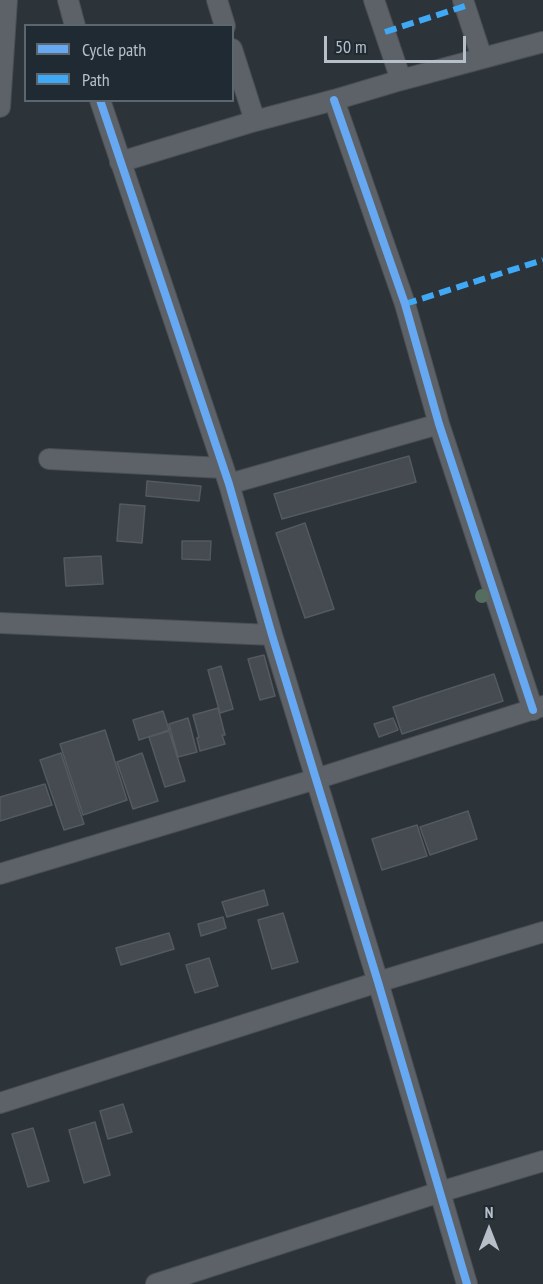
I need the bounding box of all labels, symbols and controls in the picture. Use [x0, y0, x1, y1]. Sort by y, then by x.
legend [24, 24, 234, 102]
scale bar [327, 24, 470, 62]
text: 50 m [335, 35, 367, 58]
text: Cycle path [82, 38, 146, 61]
text: Path [82, 68, 110, 91]
north arrow [459, 1200, 519, 1260]
text: N [485, 1202, 493, 1222]

